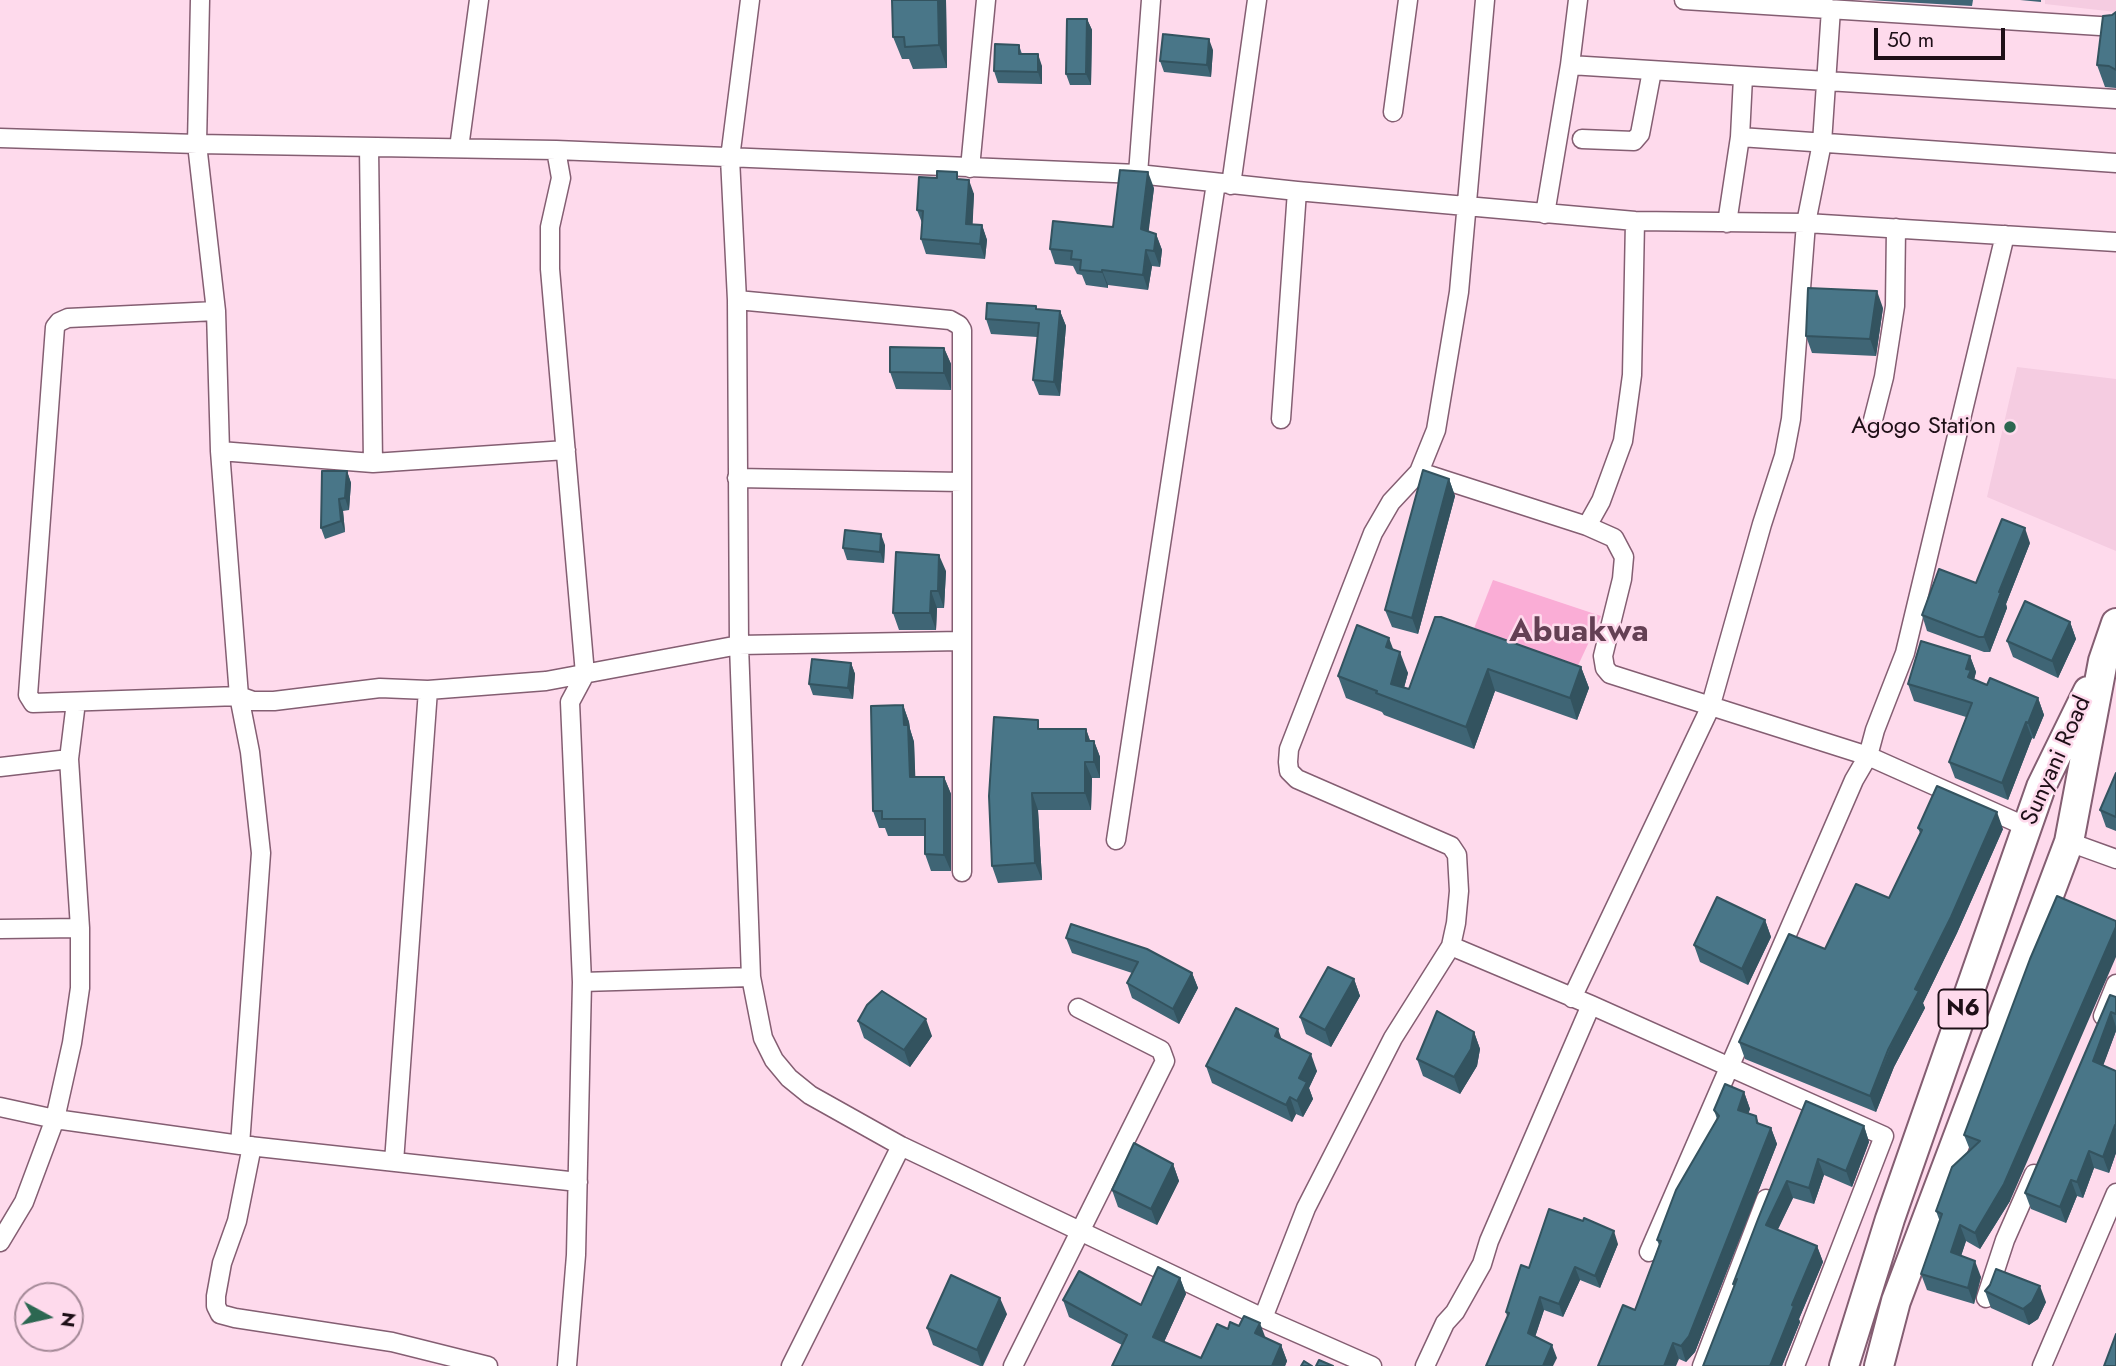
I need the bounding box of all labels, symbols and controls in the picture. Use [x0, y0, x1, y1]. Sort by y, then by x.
scale bar [1878, 14, 2009, 58]
text: 50 m [1887, 25, 1934, 55]
place label: Agogo Station [1851, 413, 1996, 441]
marker: Agogo Station [2002, 419, 2018, 435]
district label: Abuakwa [1509, 614, 1649, 652]
street label: Sunyani Road [2016, 692, 2098, 830]
road number: N6 [1938, 990, 1988, 1028]
north arrow [14, 1282, 84, 1352]
text: N [54, 1310, 83, 1329]

